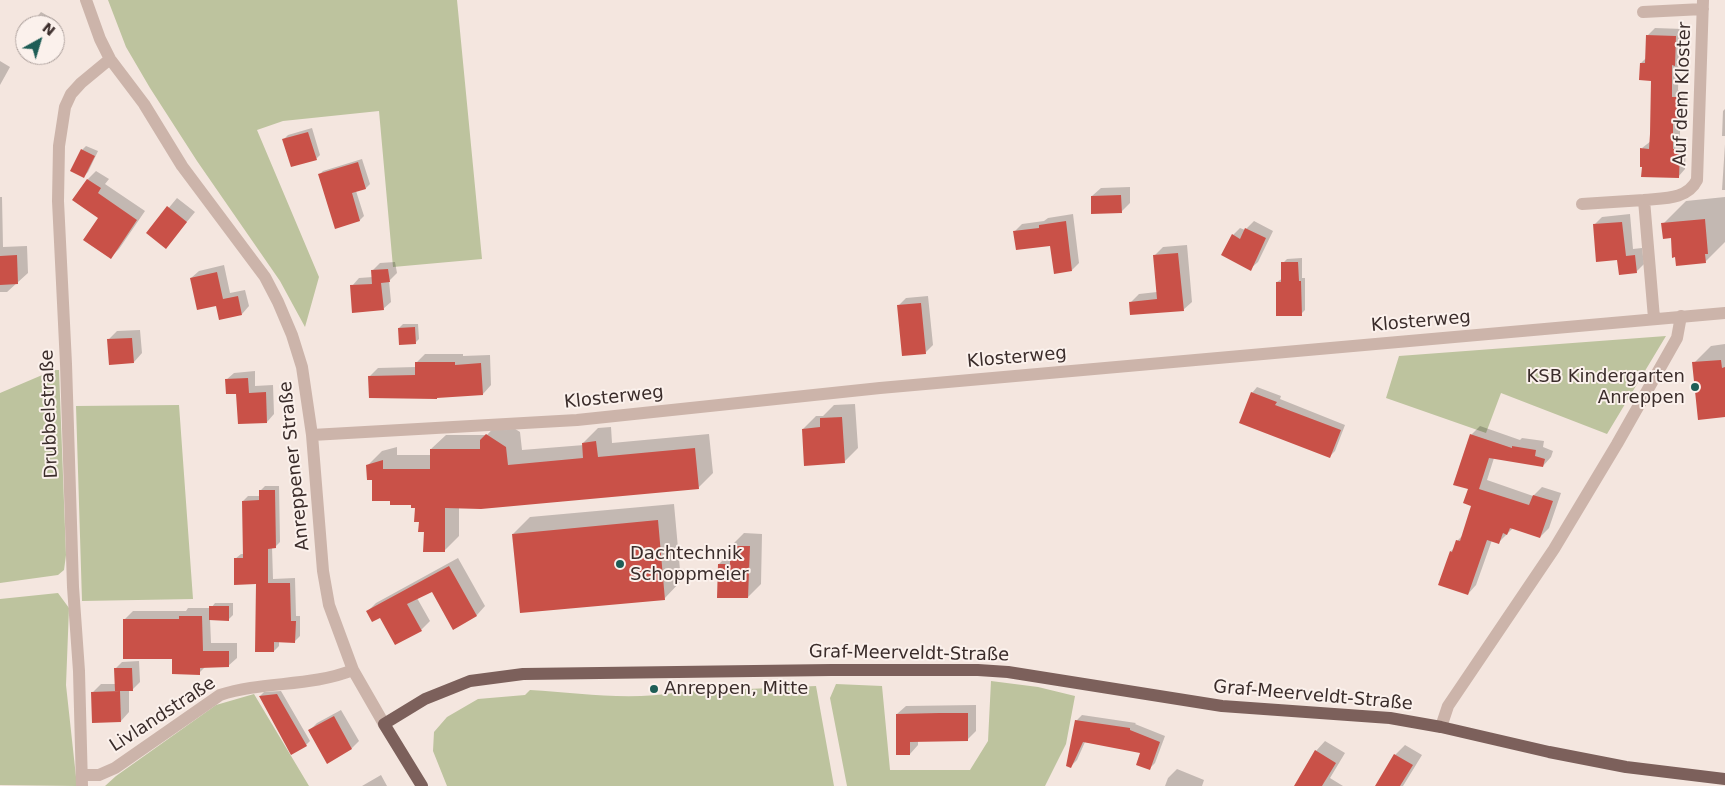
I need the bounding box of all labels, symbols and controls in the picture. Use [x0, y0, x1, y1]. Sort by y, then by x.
north arrow [15, 15, 65, 65]
text: N [39, 19, 58, 39]
street label: Auf dem Kloster [1670, 22, 1696, 166]
street label: Klosterweg [1370, 307, 1472, 337]
street label: Klosterweg [966, 343, 1068, 373]
street label: Drubbelstraße [37, 349, 63, 479]
place label: KSB Kindergarten Anreppen [1527, 366, 1685, 408]
street label: Anreppener Straße [275, 380, 315, 552]
marker: KSB Kindergarten Anreppen [1689, 381, 1701, 393]
street label: Klosterweg [563, 382, 665, 414]
place label: Dachtechnik Schoppmeier [630, 543, 749, 586]
marker: Dachtechnik Schoppmeier [614, 558, 626, 570]
street label: Graf-Meerveldt-Straße [809, 641, 1009, 667]
street label: Livlandstraße [106, 673, 220, 757]
street label: Graf-Meerveldt-Straße [1212, 677, 1414, 715]
place label: Anreppen, Mitte [664, 678, 808, 700]
marker: Anreppen, Mitte [648, 683, 660, 695]

